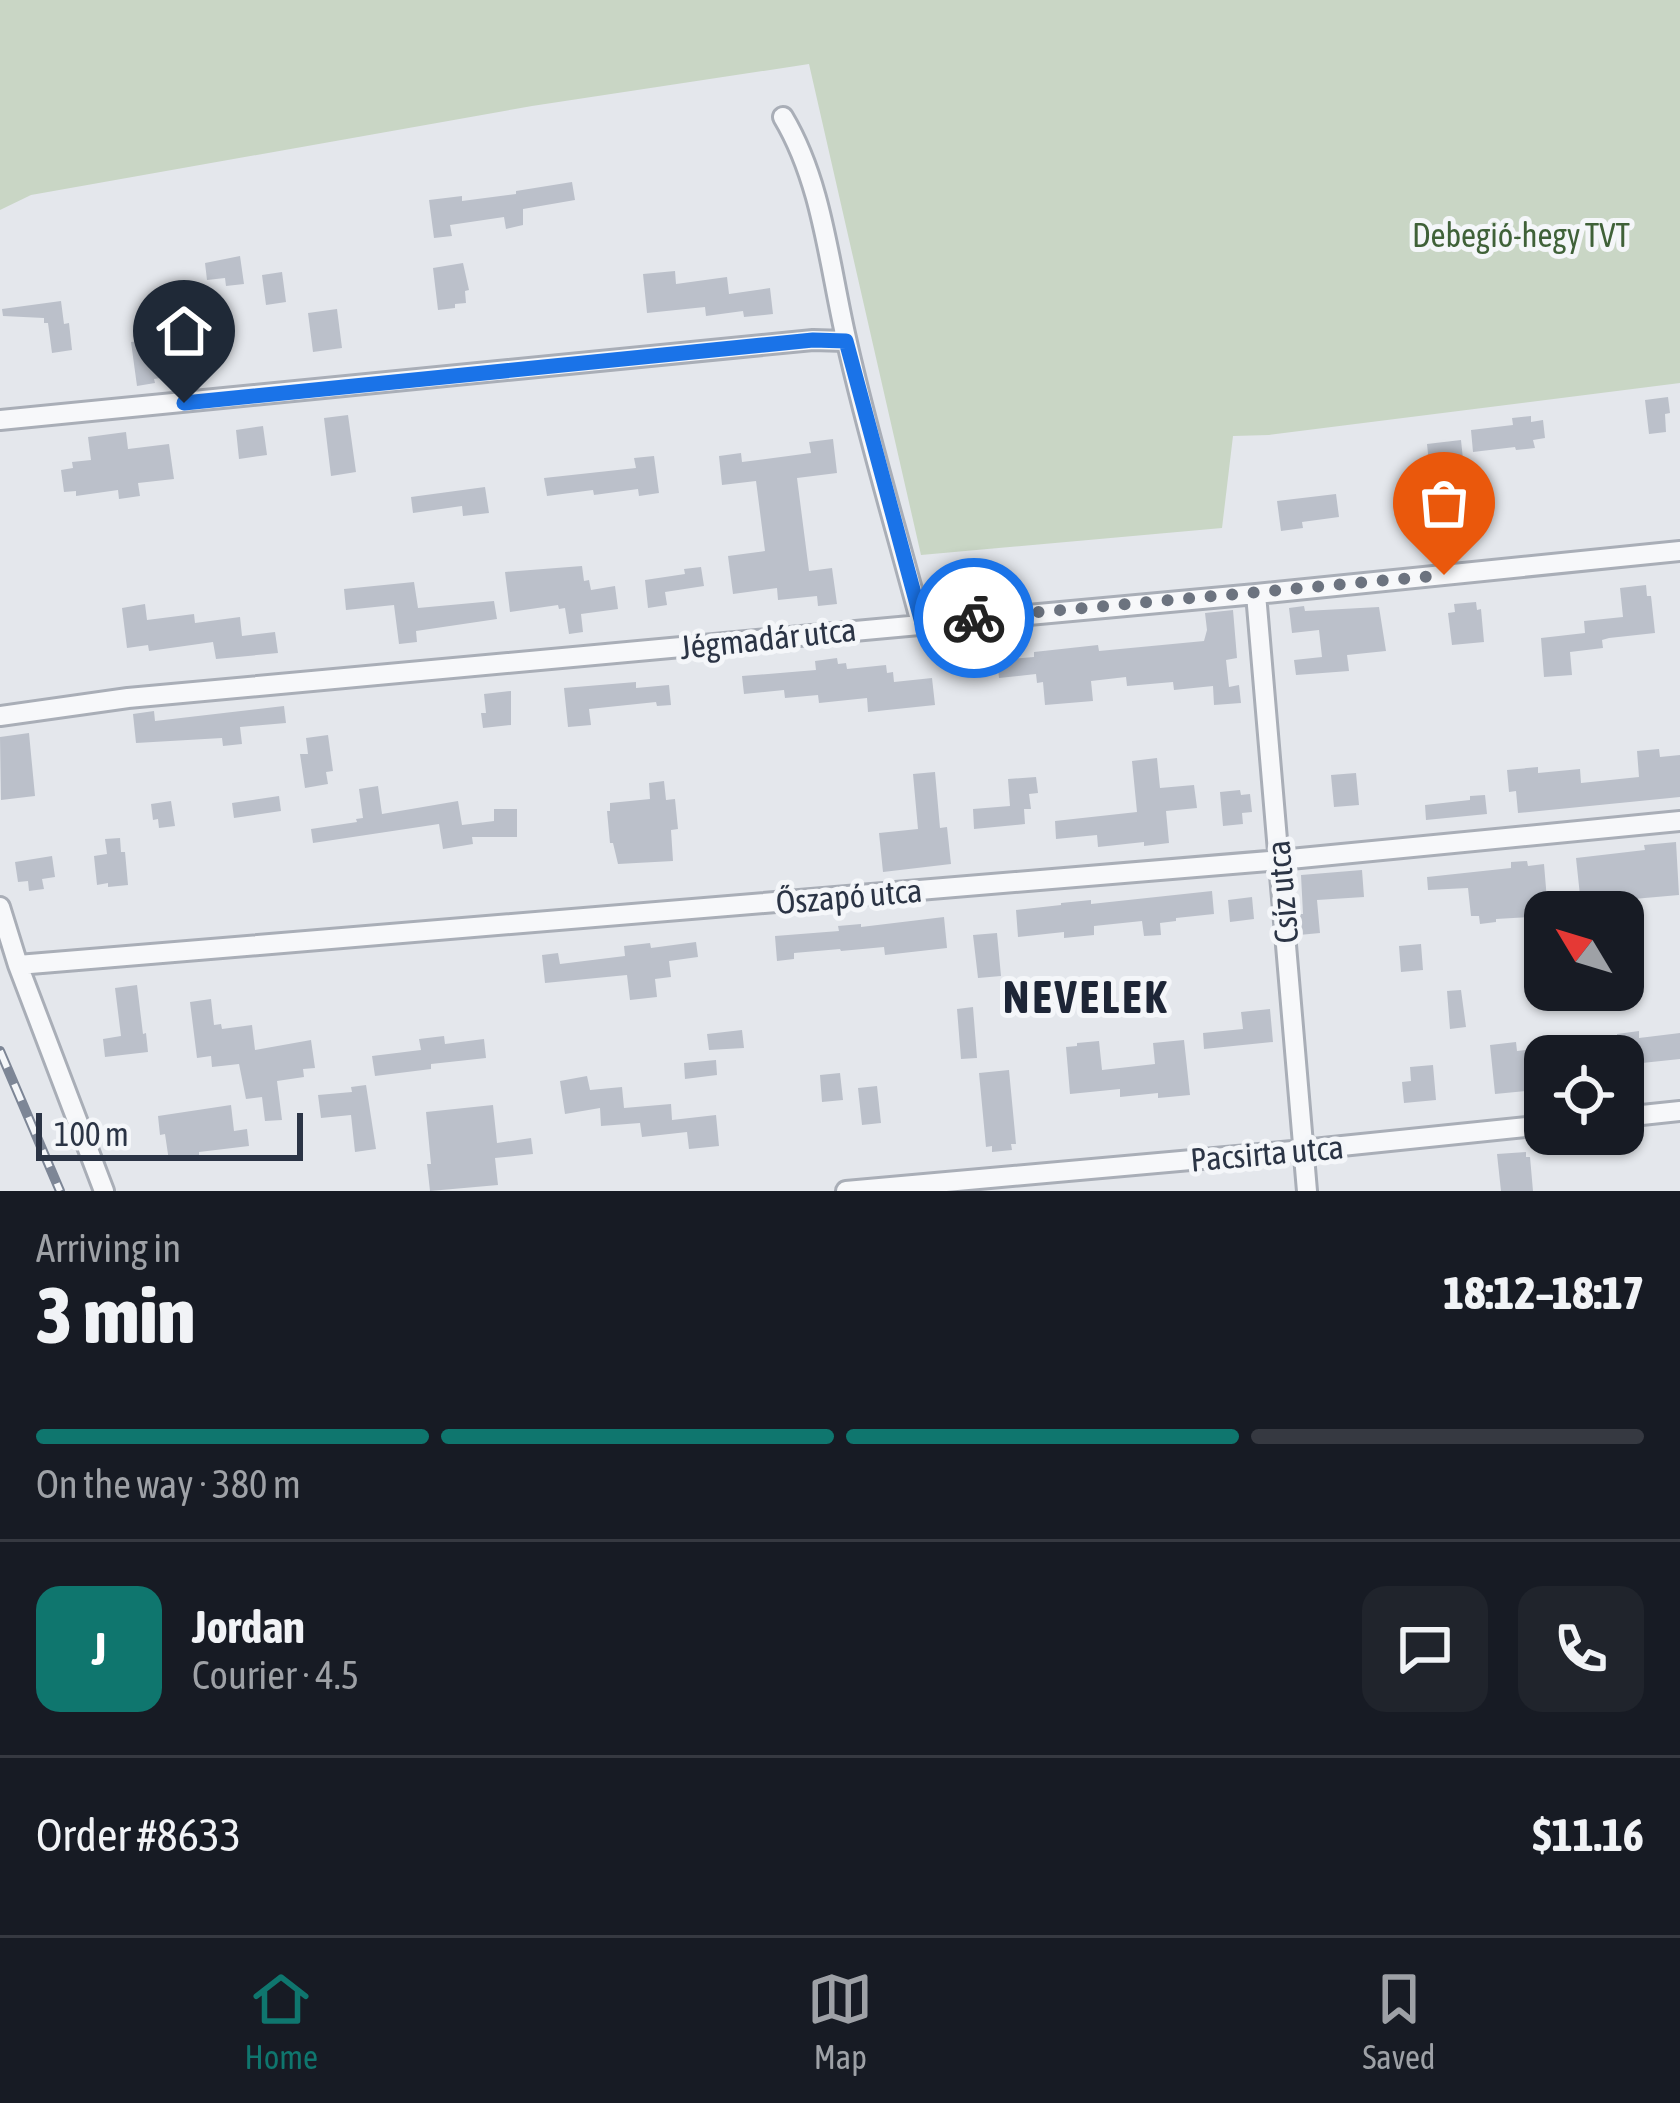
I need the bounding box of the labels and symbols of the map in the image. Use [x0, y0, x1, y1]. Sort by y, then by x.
park label: Debegió-hegy TVT [1412, 216, 1631, 254]
pin [133, 280, 235, 403]
pin [1393, 452, 1495, 575]
courier [914, 558, 1034, 678]
street label: Jégmadár utca [678, 610, 858, 666]
street label: Csíz utca [1259, 839, 1305, 945]
street label: Őszapó utca [774, 871, 924, 921]
north arrow [1524, 891, 1644, 1011]
district label: NEVELEK [1003, 971, 1169, 1023]
scale bar [36, 1107, 303, 1160]
street label: Pacsirta utca [1189, 1127, 1345, 1179]

